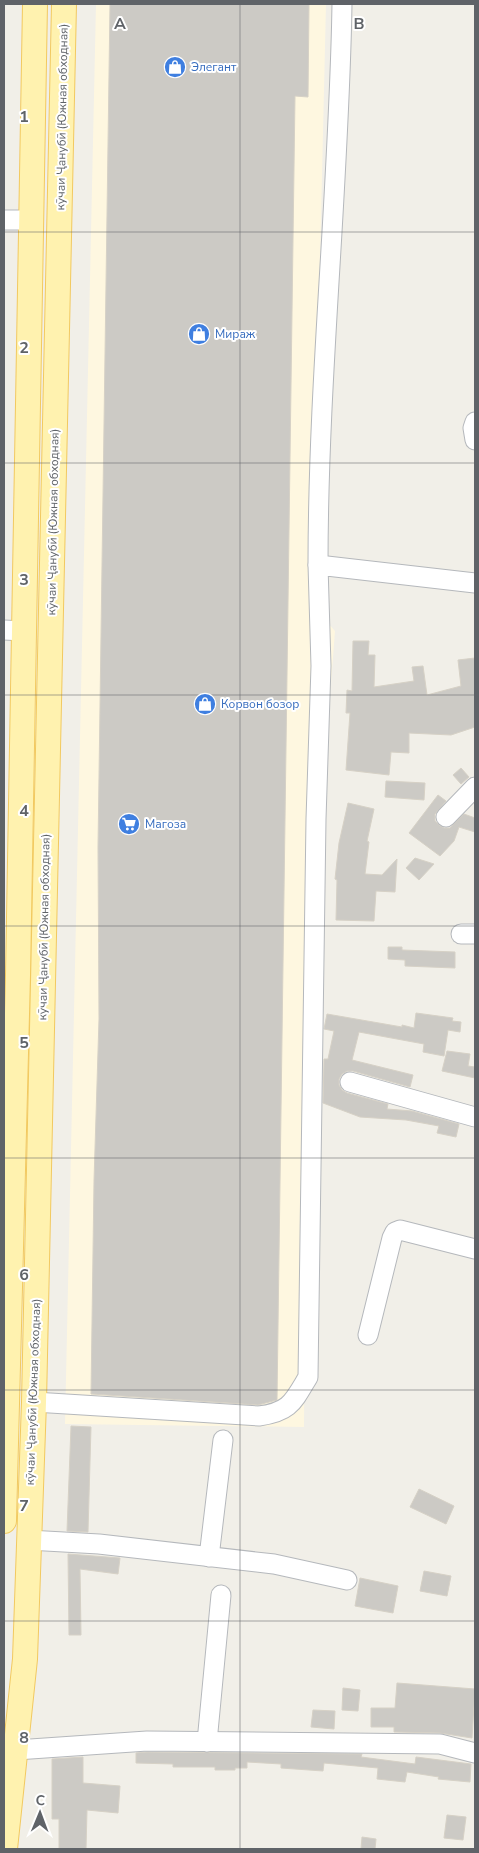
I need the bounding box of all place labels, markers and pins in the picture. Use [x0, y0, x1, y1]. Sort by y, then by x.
shop icon: Элегант [163, 55, 187, 79]
place label: Элегант [191, 59, 237, 75]
shop icon: Мираж [187, 322, 211, 346]
place label: Мираж [215, 326, 256, 342]
shop icon: Корвон бозор [193, 692, 217, 716]
place label: Корвон бозор [221, 696, 299, 712]
supermarket icon: Магоза [117, 812, 141, 836]
place label: Магоза [145, 816, 186, 832]

